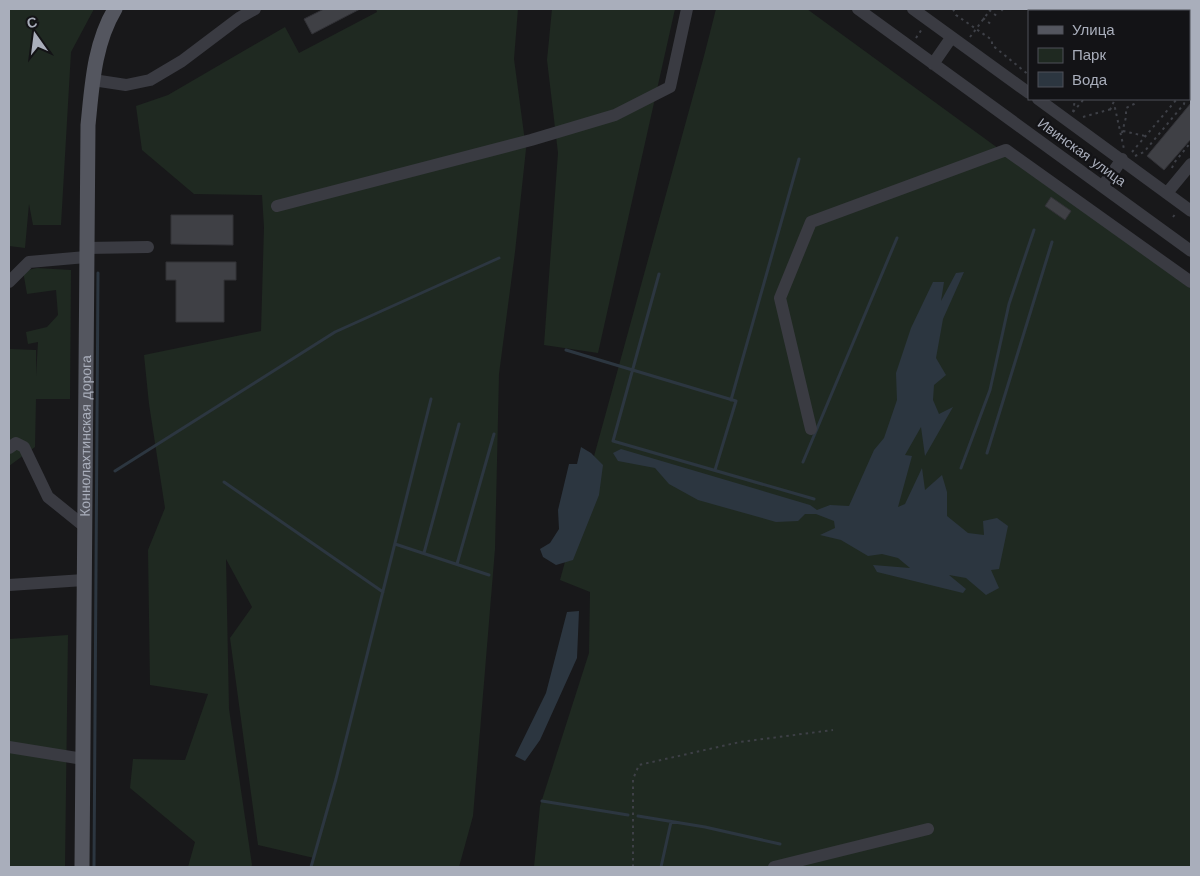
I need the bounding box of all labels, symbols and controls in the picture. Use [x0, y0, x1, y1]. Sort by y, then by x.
north arrow [10, 10, 60, 60]
legend [1028, 10, 1190, 100]
text: С [25, 13, 39, 31]
text: Улица [1072, 21, 1115, 39]
text: Парк [1072, 46, 1106, 64]
text: Вода [1072, 71, 1108, 89]
street label: Ивинская улица [1035, 115, 1129, 189]
street label: Коннолахтинская дорога [77, 355, 94, 517]

